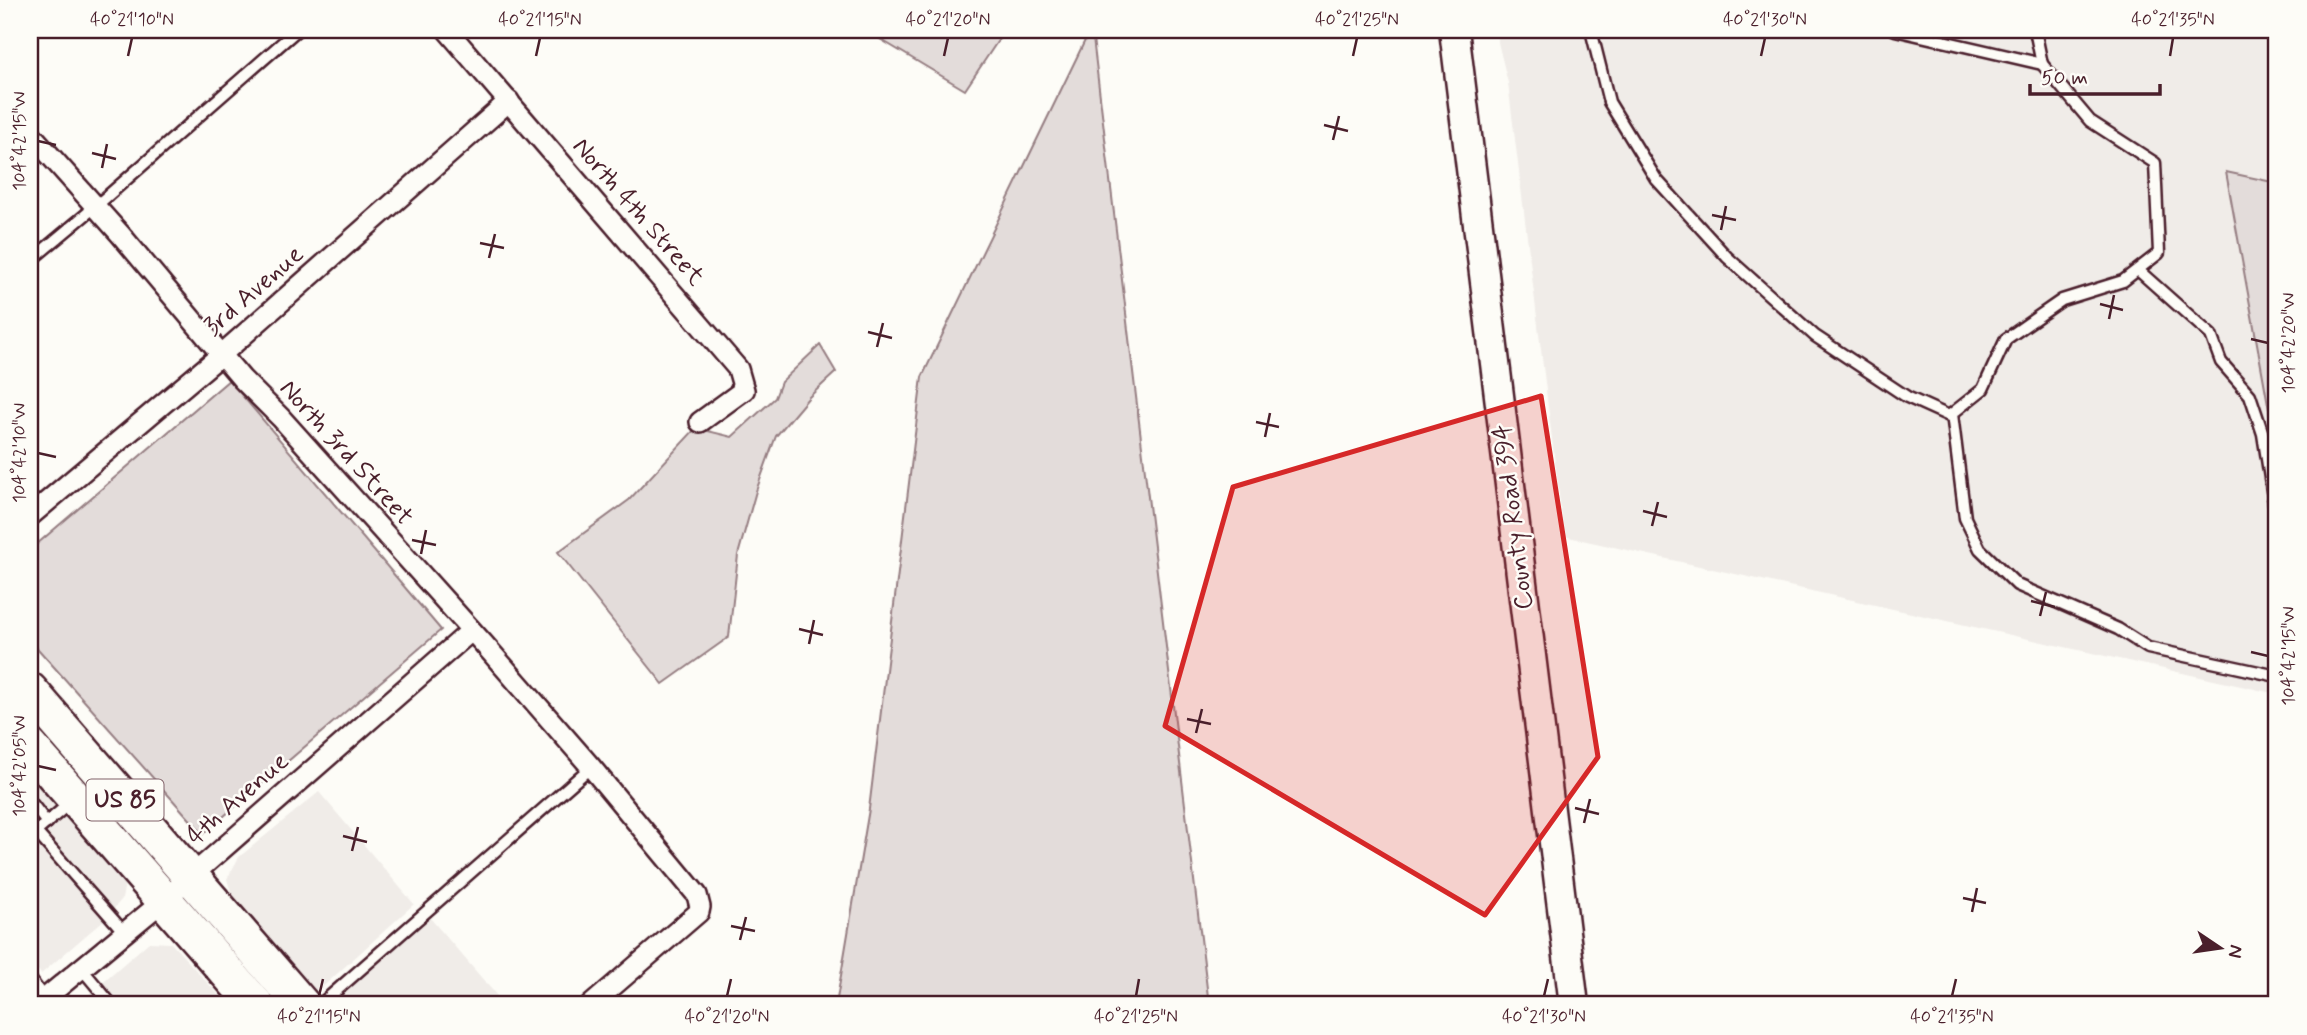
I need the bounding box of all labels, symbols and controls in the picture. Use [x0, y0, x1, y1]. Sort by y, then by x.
text: 40°21'10"N [90, 8, 174, 32]
text: 40°21'15"N [498, 8, 582, 32]
text: 40°21'20"N [906, 8, 990, 32]
text: 40°21'25"N [1315, 8, 1399, 32]
text: 40°21'30"N [1723, 8, 1807, 32]
text: 40°21'35"N [2131, 8, 2215, 32]
scale bar [2030, 52, 2160, 96]
text: 50 m [2041, 64, 2088, 92]
text: 104°42'15"W [8, 91, 32, 191]
street label: North 4th Street [564, 131, 712, 293]
street label: 3rd Avenue [197, 238, 311, 344]
text: 104°42'20"W [2277, 293, 2301, 393]
street label: North 3rd Street [271, 373, 421, 533]
text: 104°42'10"W [8, 403, 32, 503]
street label: County Road 394 [1486, 422, 1542, 612]
text: 104°42'15"W [2277, 606, 2301, 706]
text: 104°42'05"W [8, 715, 32, 817]
street label: 4th Avenue [179, 745, 297, 853]
road number: US 85 [86, 780, 164, 820]
north arrow [2184, 912, 2254, 982]
text: N [2221, 943, 2249, 960]
text: 40°21'15"N [277, 1005, 361, 1029]
text: 40°21'20"N [685, 1005, 769, 1029]
text: 40°21'25"N [1094, 1005, 1178, 1029]
text: 40°21'30"N [1502, 1005, 1586, 1029]
text: 40°21'35"N [1910, 1005, 1994, 1029]

